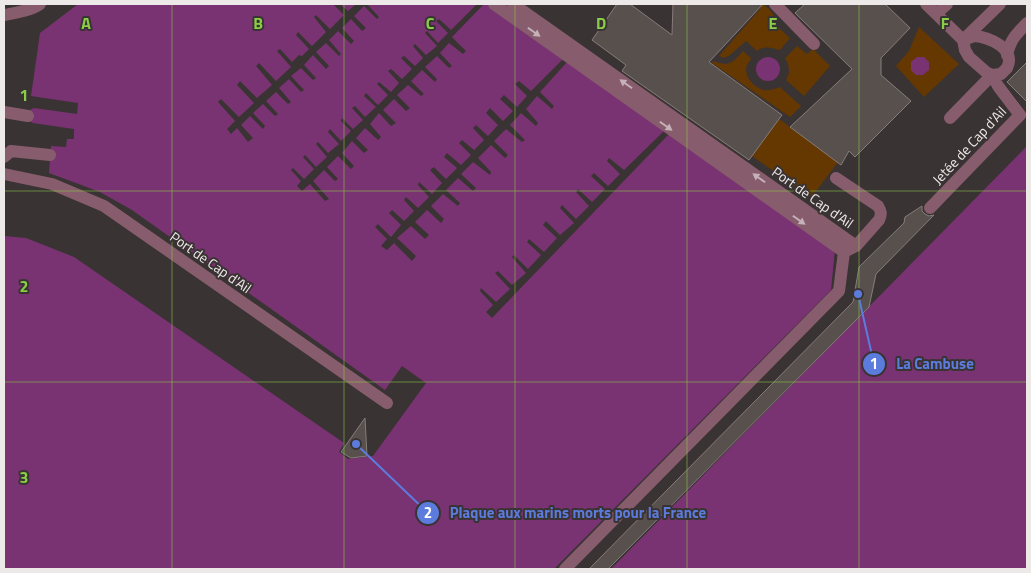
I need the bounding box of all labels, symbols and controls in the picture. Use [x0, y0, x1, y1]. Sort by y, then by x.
text: A [81, 11, 91, 35]
text: B [253, 11, 263, 35]
text: C [426, 11, 435, 35]
text: D [596, 11, 606, 35]
text: E [769, 11, 778, 35]
text: F [941, 11, 950, 35]
one-way arrow [527, 27, 541, 37]
one-way arrow [619, 79, 633, 89]
text: 1 [20, 83, 28, 107]
street label: Jetée de Cap d'Ail [927, 101, 1011, 189]
one-way arrow [660, 121, 673, 131]
street label: Port de Cap d'Ail [768, 161, 858, 233]
one-way arrow [752, 173, 766, 183]
one-way arrow [792, 215, 805, 226]
street label: Port de Cap d'Ail [166, 226, 256, 298]
text: 2 [20, 274, 28, 298]
callout: La Cambuse [861, 349, 984, 379]
text: 1 [870, 352, 878, 375]
text: La Cambuse [896, 352, 974, 375]
text: 3 [20, 465, 28, 489]
callout: Plaque aux marins morts pour la France [415, 498, 717, 528]
text: 2 [424, 501, 432, 524]
text: Plaque aux marins morts pour la France [450, 501, 707, 524]

